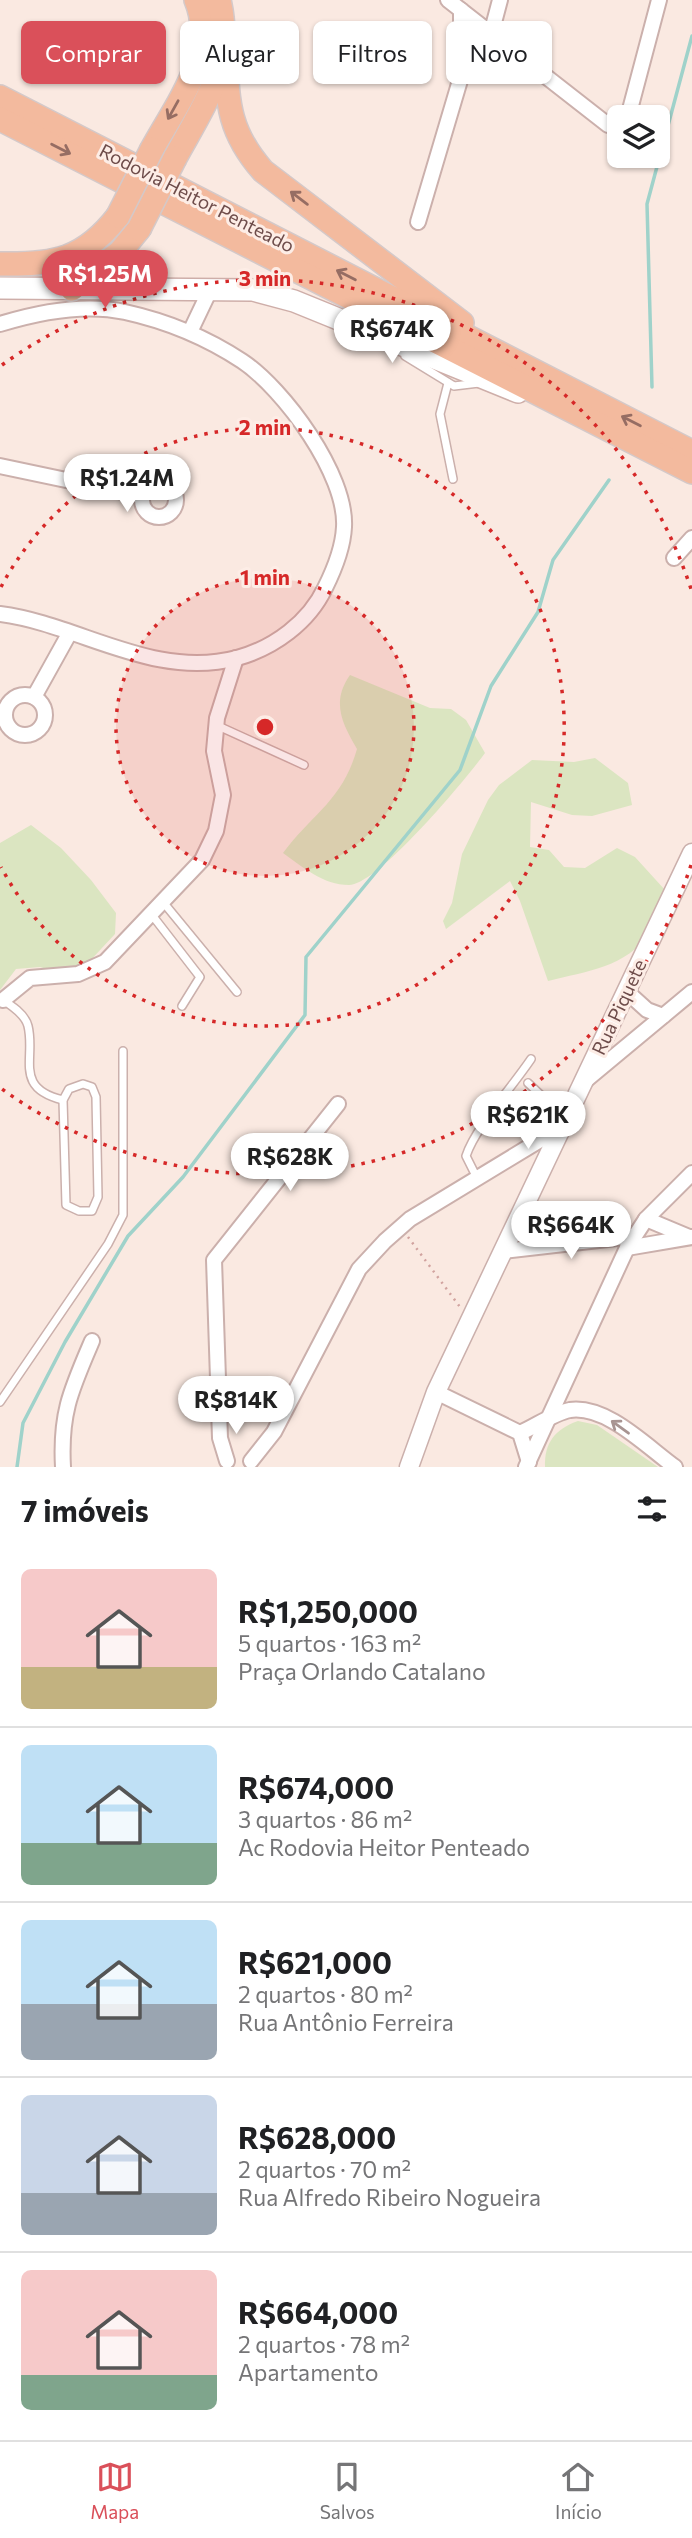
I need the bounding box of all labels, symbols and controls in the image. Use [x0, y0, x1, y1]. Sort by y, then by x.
chip: Comprar [21, 21, 166, 84]
chip: Alugar [180, 21, 299, 84]
chip: Filtros [313, 21, 432, 84]
chip: Novo [446, 21, 552, 84]
one-way arrow [166, 99, 179, 120]
map controls [607, 105, 670, 168]
button: layers [607, 105, 670, 168]
street label: Rodovia Heitor Penteado [96, 138, 298, 257]
one-way arrow [50, 143, 71, 157]
one-way arrow [290, 191, 309, 206]
pin: R$1.25M [40, 250, 170, 310]
text: R$1.25M [58, 259, 152, 287]
text: 3 min [239, 265, 291, 290]
one-way arrow [336, 267, 357, 281]
pin: R$674K [335, 306, 449, 365]
text: R$674K [350, 314, 434, 342]
text: 2 min [239, 414, 291, 439]
one-way arrow [621, 414, 642, 427]
pin: R$1.24M [62, 454, 192, 514]
text: R$1.24M [80, 463, 174, 491]
text: 1 min [240, 564, 290, 589]
centre of rings [253, 715, 277, 739]
street label: Rua Piquete [586, 955, 651, 1058]
pin: R$621K [471, 1092, 585, 1151]
text: R$621K [487, 1100, 569, 1128]
pin: R$628K [233, 1134, 347, 1193]
text: R$628K [247, 1142, 333, 1170]
pin: R$664K [514, 1202, 628, 1261]
text: R$664K [527, 1210, 615, 1238]
pin: R$814K [179, 1376, 293, 1436]
text: R$814K [194, 1385, 278, 1413]
one-way arrow [611, 1420, 630, 1435]
icon: filters [633, 1490, 671, 1528]
text: 7 imóveis [21, 1491, 149, 1528]
text: R$1,250,000 [238, 1592, 418, 1629]
icon: home [77, 1597, 161, 1681]
text: 5 quartos · 163 m² [238, 1629, 421, 1657]
text: Praça Orlando Catalano [238, 1657, 486, 1685]
text: R$674,000 [238, 1768, 394, 1805]
icon: home [77, 1773, 161, 1857]
text: 3 quartos · 86 m² [238, 1805, 412, 1833]
text: Ac Rodovia Heitor Penteado [238, 1833, 530, 1861]
text: R$621,000 [238, 1943, 392, 1980]
icon: home [77, 1948, 161, 2032]
text: 2 quartos · 80 m² [238, 1980, 413, 2008]
text: Rua Antônio Ferreira [238, 2008, 454, 2036]
text: R$628,000 [238, 2118, 396, 2155]
icon: home [77, 2123, 161, 2207]
text: 2 quartos · 70 m² [238, 2155, 411, 2183]
text: Rua Alfredo Ribeiro Nogueira [238, 2183, 541, 2211]
text: R$664,000 [238, 2293, 398, 2330]
icon: home [77, 2298, 161, 2382]
text: 2 quartos · 78 m² [238, 2330, 410, 2358]
text: Apartamento [238, 2358, 379, 2386]
tab: Mapa [90, 2458, 139, 2523]
tab: Salvos [320, 2458, 375, 2523]
tab: Início [555, 2458, 602, 2523]

